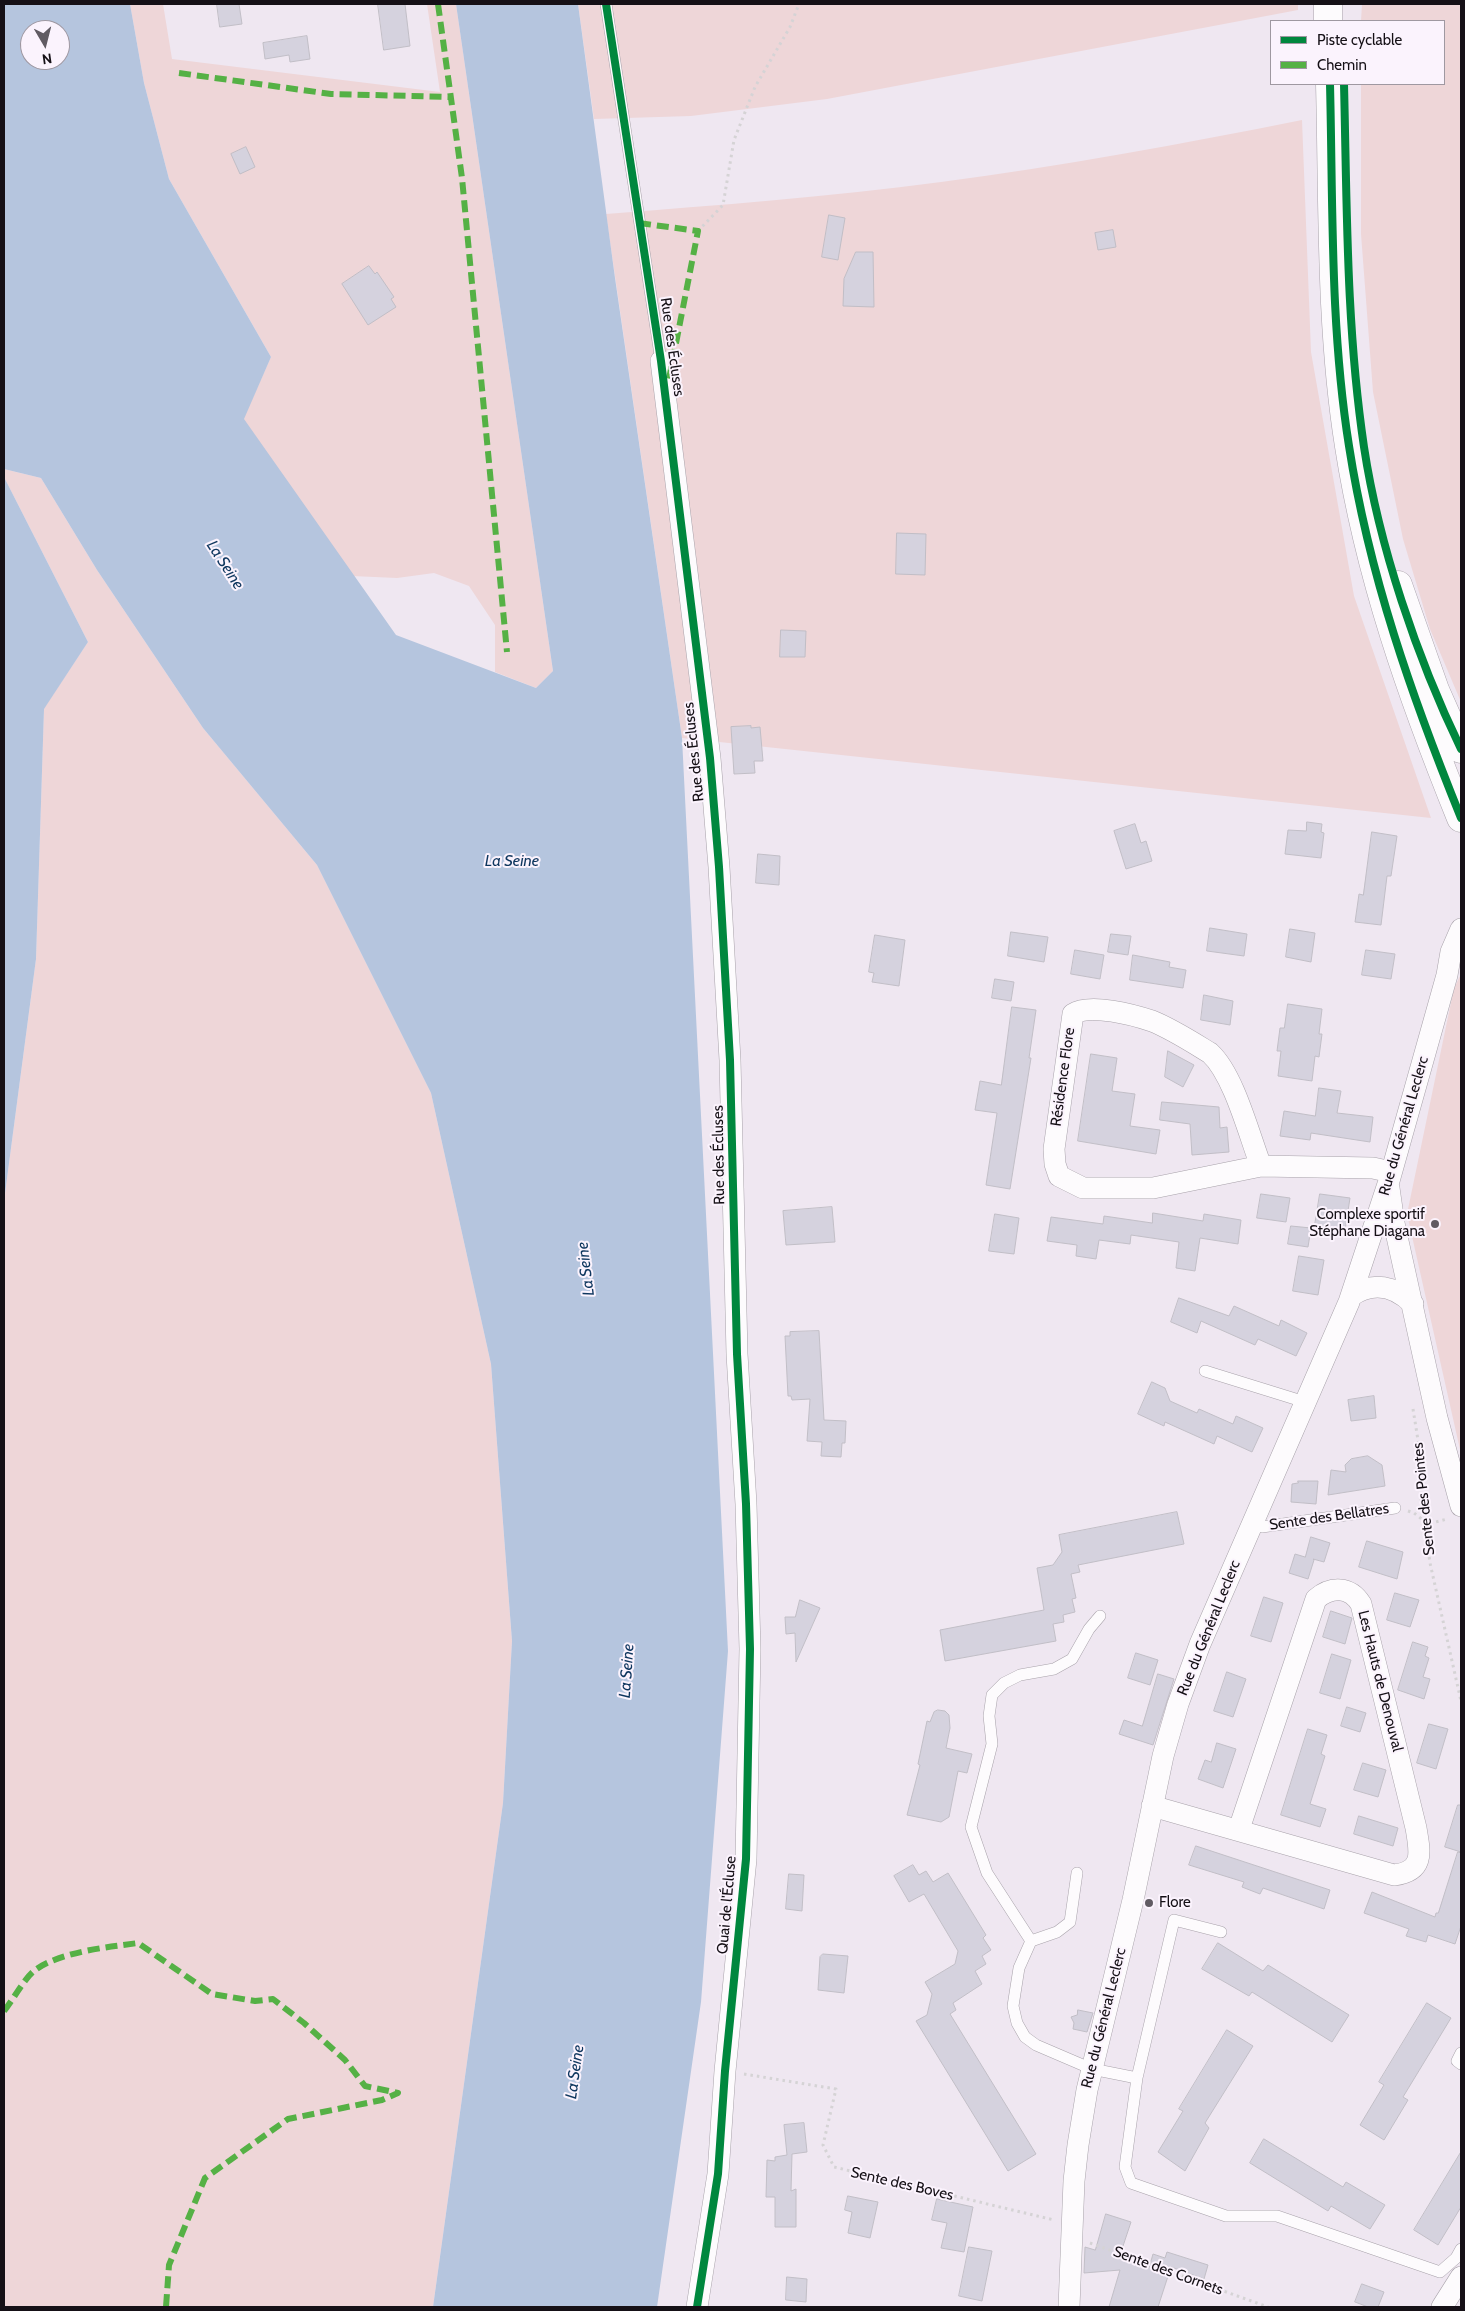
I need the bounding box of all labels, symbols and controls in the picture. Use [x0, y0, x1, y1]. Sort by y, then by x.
north arrow [20, 20, 70, 70]
legend [1270, 20, 1445, 85]
text: Piste cyclable [1317, 31, 1402, 49]
text: N [41, 49, 53, 68]
text: Chemin [1317, 56, 1367, 74]
street label: Rue des Écluses [656, 296, 688, 398]
water label: La Seine [202, 537, 248, 593]
street label: Rue des Écluses [680, 701, 708, 803]
water label: La Seine [485, 851, 539, 871]
street label: Résidence Flore [1047, 1026, 1079, 1128]
street label: Rue du Général Leclerc [1375, 1054, 1433, 1198]
street label: Rue des Écluses [709, 1105, 729, 1205]
place label: Complexe sportif Stéphane Diagana [1309, 1206, 1425, 1241]
marker: Complexe sportif Stéphane Diagana [1429, 1218, 1441, 1230]
water label: La Seine [573, 1241, 599, 1297]
street label: Sente des Pointes [1409, 1442, 1439, 1556]
street label: Sente des Bellatres [1268, 1500, 1390, 1534]
street label: Rue du Général Leclerc [1174, 1558, 1244, 1698]
street label: Les Hauts de Denouval [1354, 1608, 1406, 1754]
water label: La Seine [616, 1643, 638, 1699]
street label: Quai de l'Écluse [714, 1855, 740, 1955]
place label: Flore [1159, 1894, 1191, 1912]
marker: Flore [1143, 1897, 1155, 1909]
street label: Rue du Général Leclerc [1078, 1946, 1130, 2090]
water label: La Seine [562, 2044, 588, 2100]
street label: Sente des Boves [849, 2163, 955, 2205]
street label: Sente des Cornets [1111, 2243, 1225, 2299]

